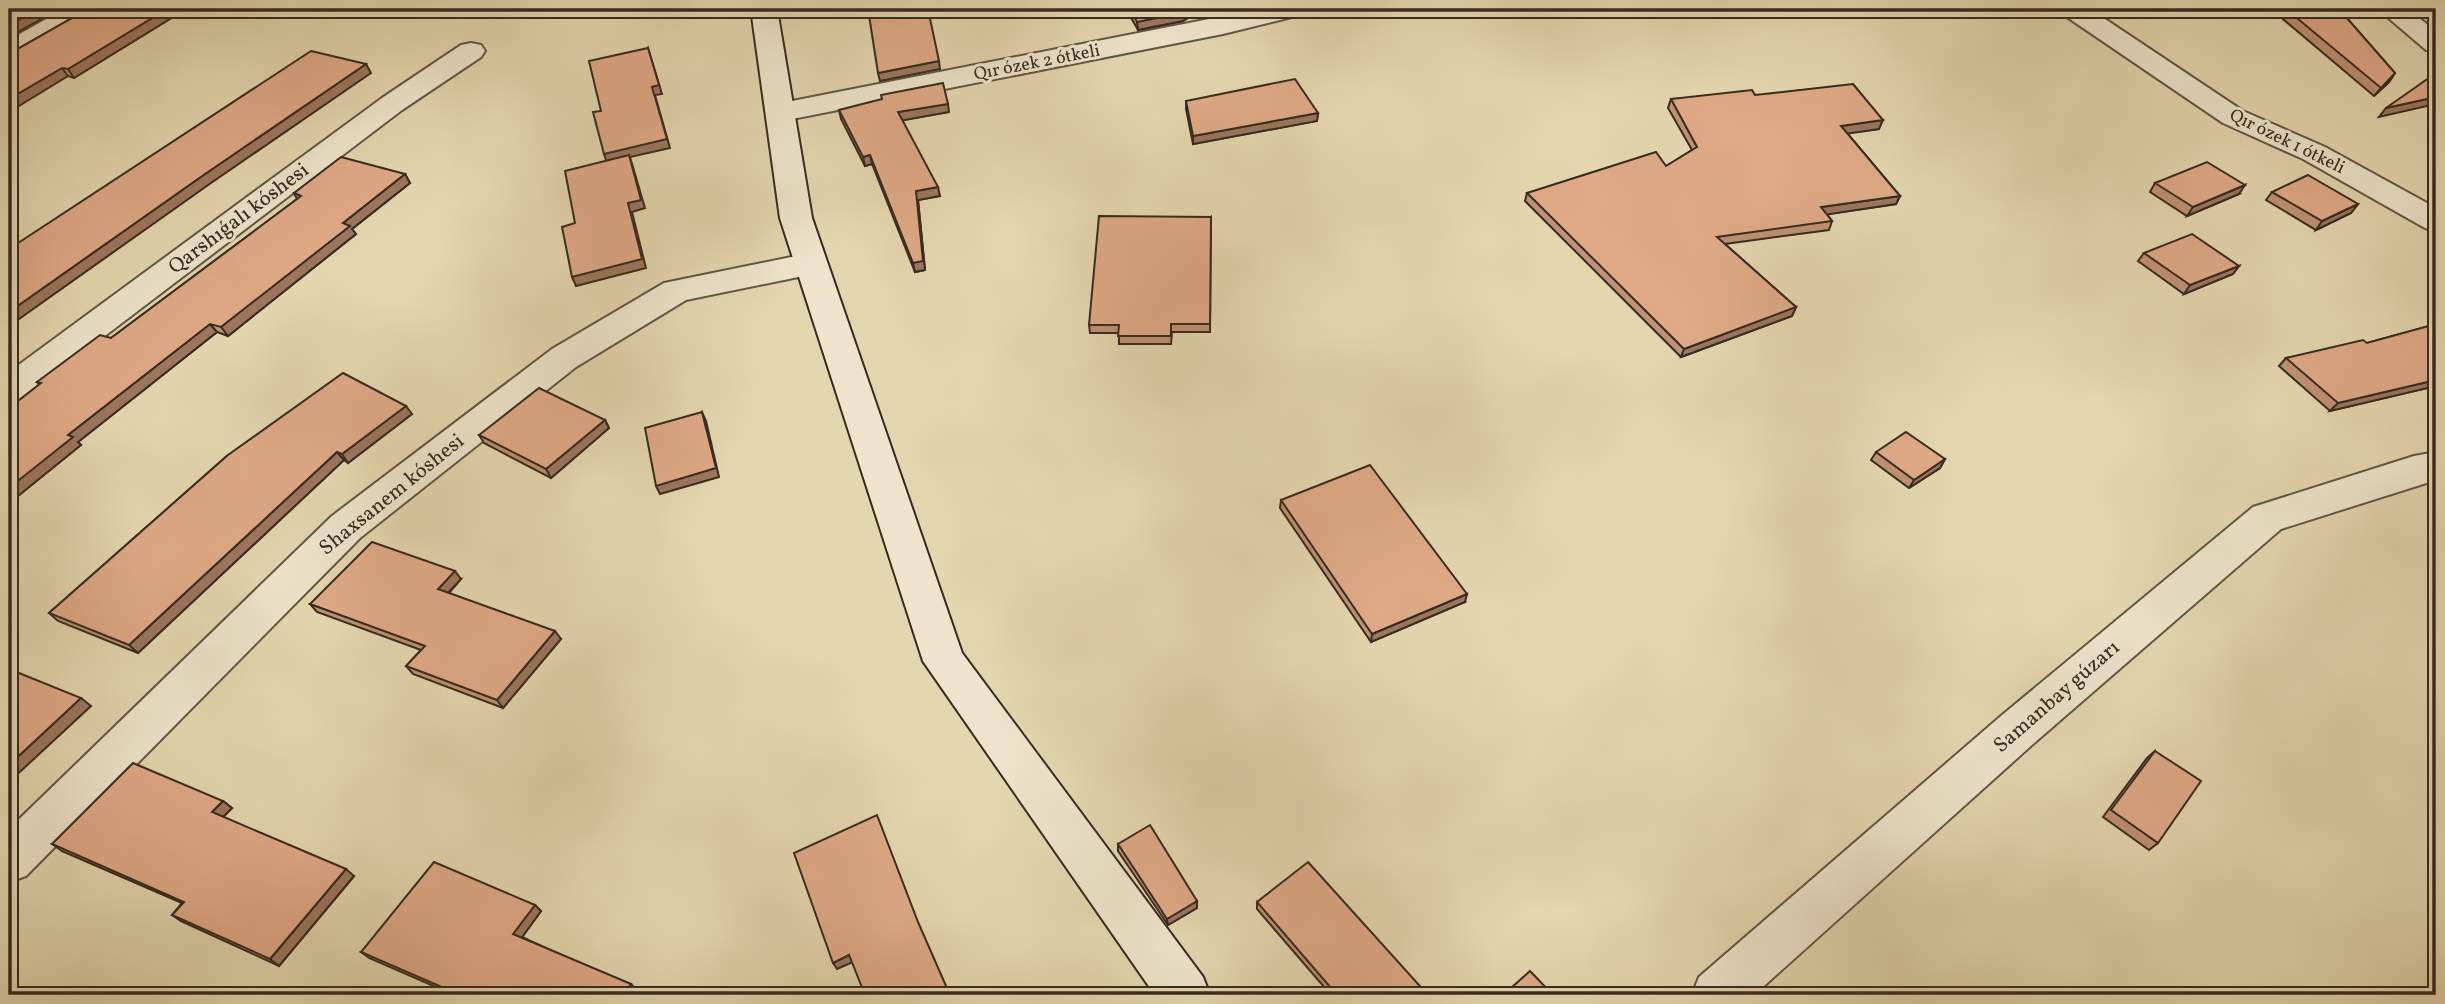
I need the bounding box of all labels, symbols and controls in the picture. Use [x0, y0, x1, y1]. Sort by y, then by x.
street label: Qır ózek 2 ótkeli [972, 38, 1102, 88]
street label: Qır ózek 1 ótkeli [2225, 103, 2349, 181]
street label: Qarshıǵalı kóshesi [163, 156, 315, 282]
street label: Shaxsanem kóshesi [313, 427, 471, 563]
street label: Samanbay gúzarı [1988, 634, 2126, 760]

